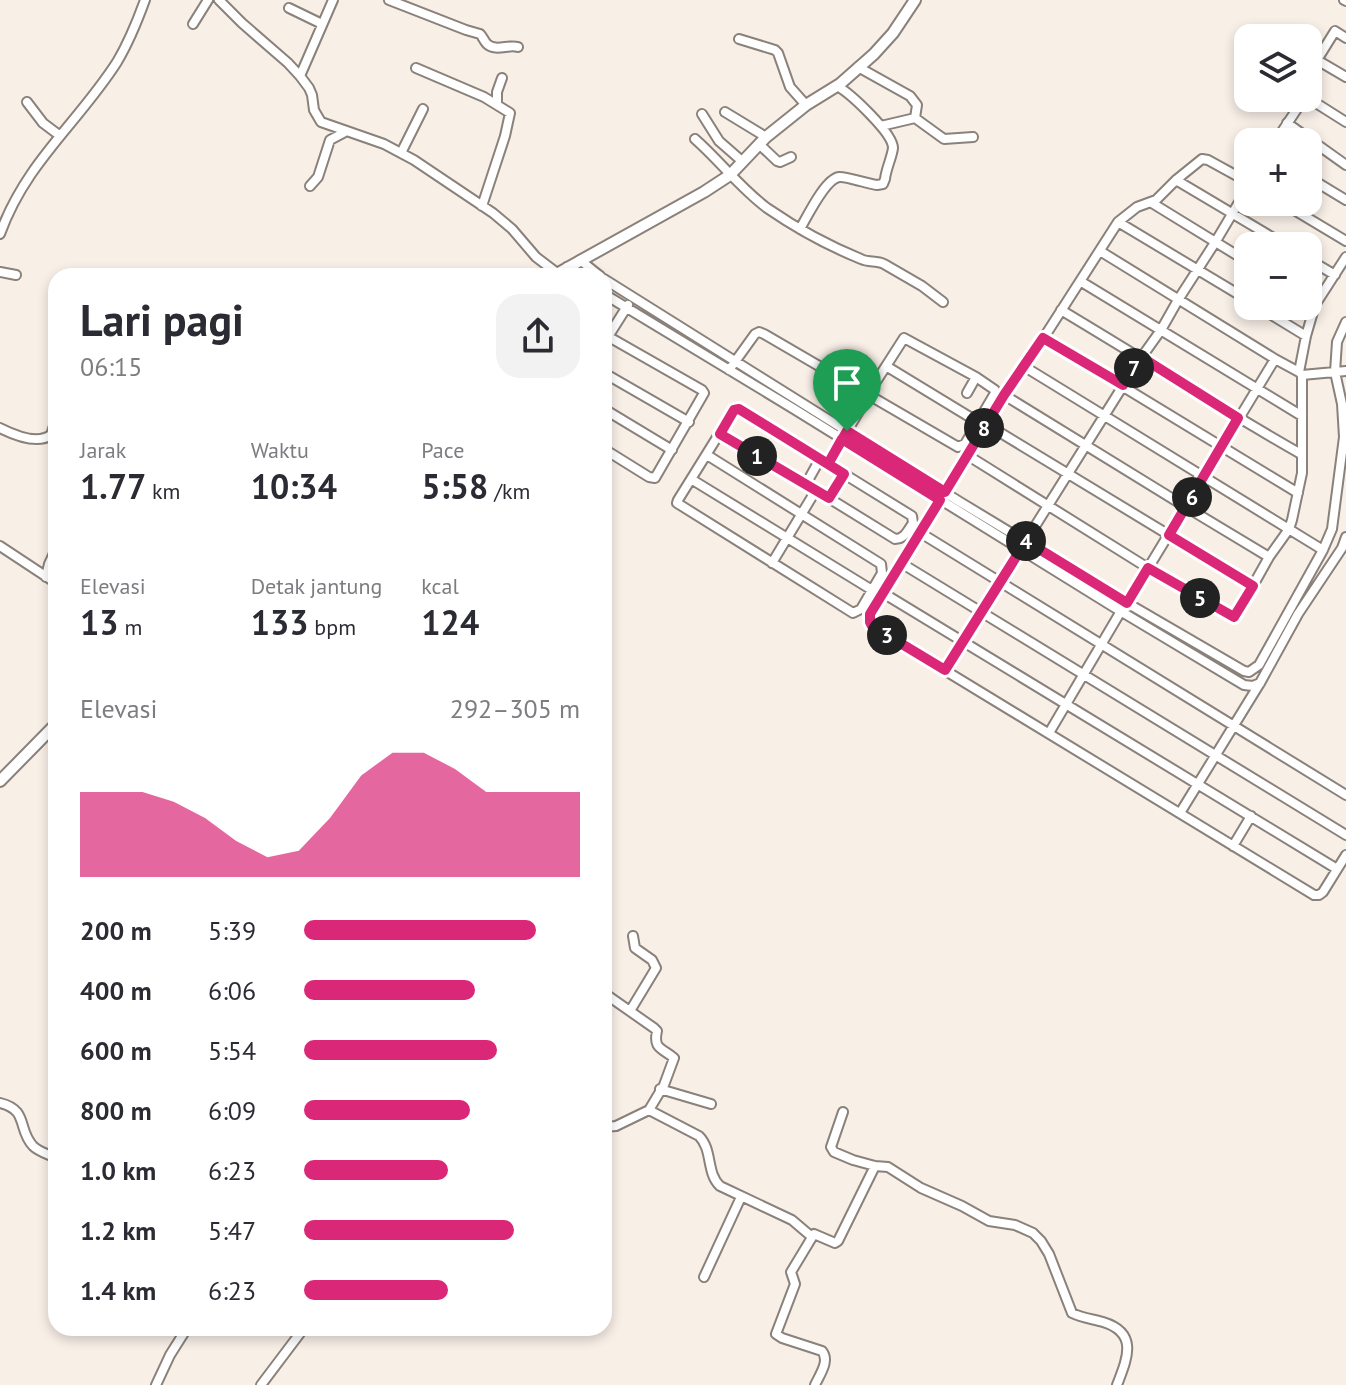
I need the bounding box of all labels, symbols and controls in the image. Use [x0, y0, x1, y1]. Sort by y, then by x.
map controls [1234, 24, 1322, 320]
button: layers [1234, 24, 1322, 112]
button: + [1234, 128, 1322, 216]
button: − [1234, 232, 1322, 320]
text: Lari pagi [80, 291, 244, 348]
button: share [496, 294, 580, 378]
pin: 7 [1114, 348, 1154, 388]
pin [813, 349, 881, 431]
text: 06:15 [80, 350, 142, 383]
text: 7 [1128, 354, 1140, 382]
icon: arrive [825, 361, 869, 405]
pin: 8 [964, 408, 1004, 448]
text: 8 [978, 414, 990, 442]
text: Jarak [80, 436, 126, 464]
text: Waktu [251, 436, 309, 464]
text: Pace [421, 436, 464, 464]
pin: 1 [737, 436, 777, 476]
text: 1 [751, 442, 763, 470]
text: 1.77 [80, 464, 146, 508]
text: 10:34 [251, 464, 337, 508]
text: 5:58 [421, 464, 488, 508]
text: km [146, 477, 180, 505]
text: /km [488, 477, 530, 505]
pin: 6 [1172, 477, 1212, 517]
text: 6 [1186, 483, 1198, 511]
pin: 4 [1006, 521, 1046, 561]
text: 4 [1020, 527, 1032, 555]
text: Elevasi [80, 572, 146, 600]
text: Detak jantung [251, 572, 382, 600]
text: kcal [421, 572, 459, 600]
pin: 5 [1180, 578, 1220, 618]
text: 5 [1194, 584, 1206, 612]
text: 13 [80, 600, 119, 644]
text: 133 [251, 600, 309, 644]
text: 124 [421, 600, 479, 644]
text: m [119, 613, 142, 641]
text: bpm [309, 613, 356, 641]
pin: 3 [867, 615, 907, 655]
text: 3 [881, 621, 893, 649]
text: Elevasi [80, 692, 158, 725]
text: 292–305 m [450, 692, 580, 725]
text: 200 m [80, 914, 152, 947]
text: 5:39 [208, 914, 256, 947]
text: 400 m [80, 974, 152, 1007]
text: 6:06 [208, 974, 256, 1007]
text: 600 m [80, 1034, 152, 1067]
text: 5:54 [208, 1034, 256, 1067]
text: 800 m [80, 1094, 152, 1127]
text: 6:09 [208, 1094, 256, 1127]
text: 1.0 km [80, 1154, 156, 1187]
text: 6:23 [208, 1154, 256, 1187]
text: 1.2 km [80, 1214, 156, 1247]
text: 5:47 [208, 1214, 256, 1247]
text: 1.4 km [80, 1274, 156, 1307]
text: 6:23 [208, 1274, 256, 1307]

